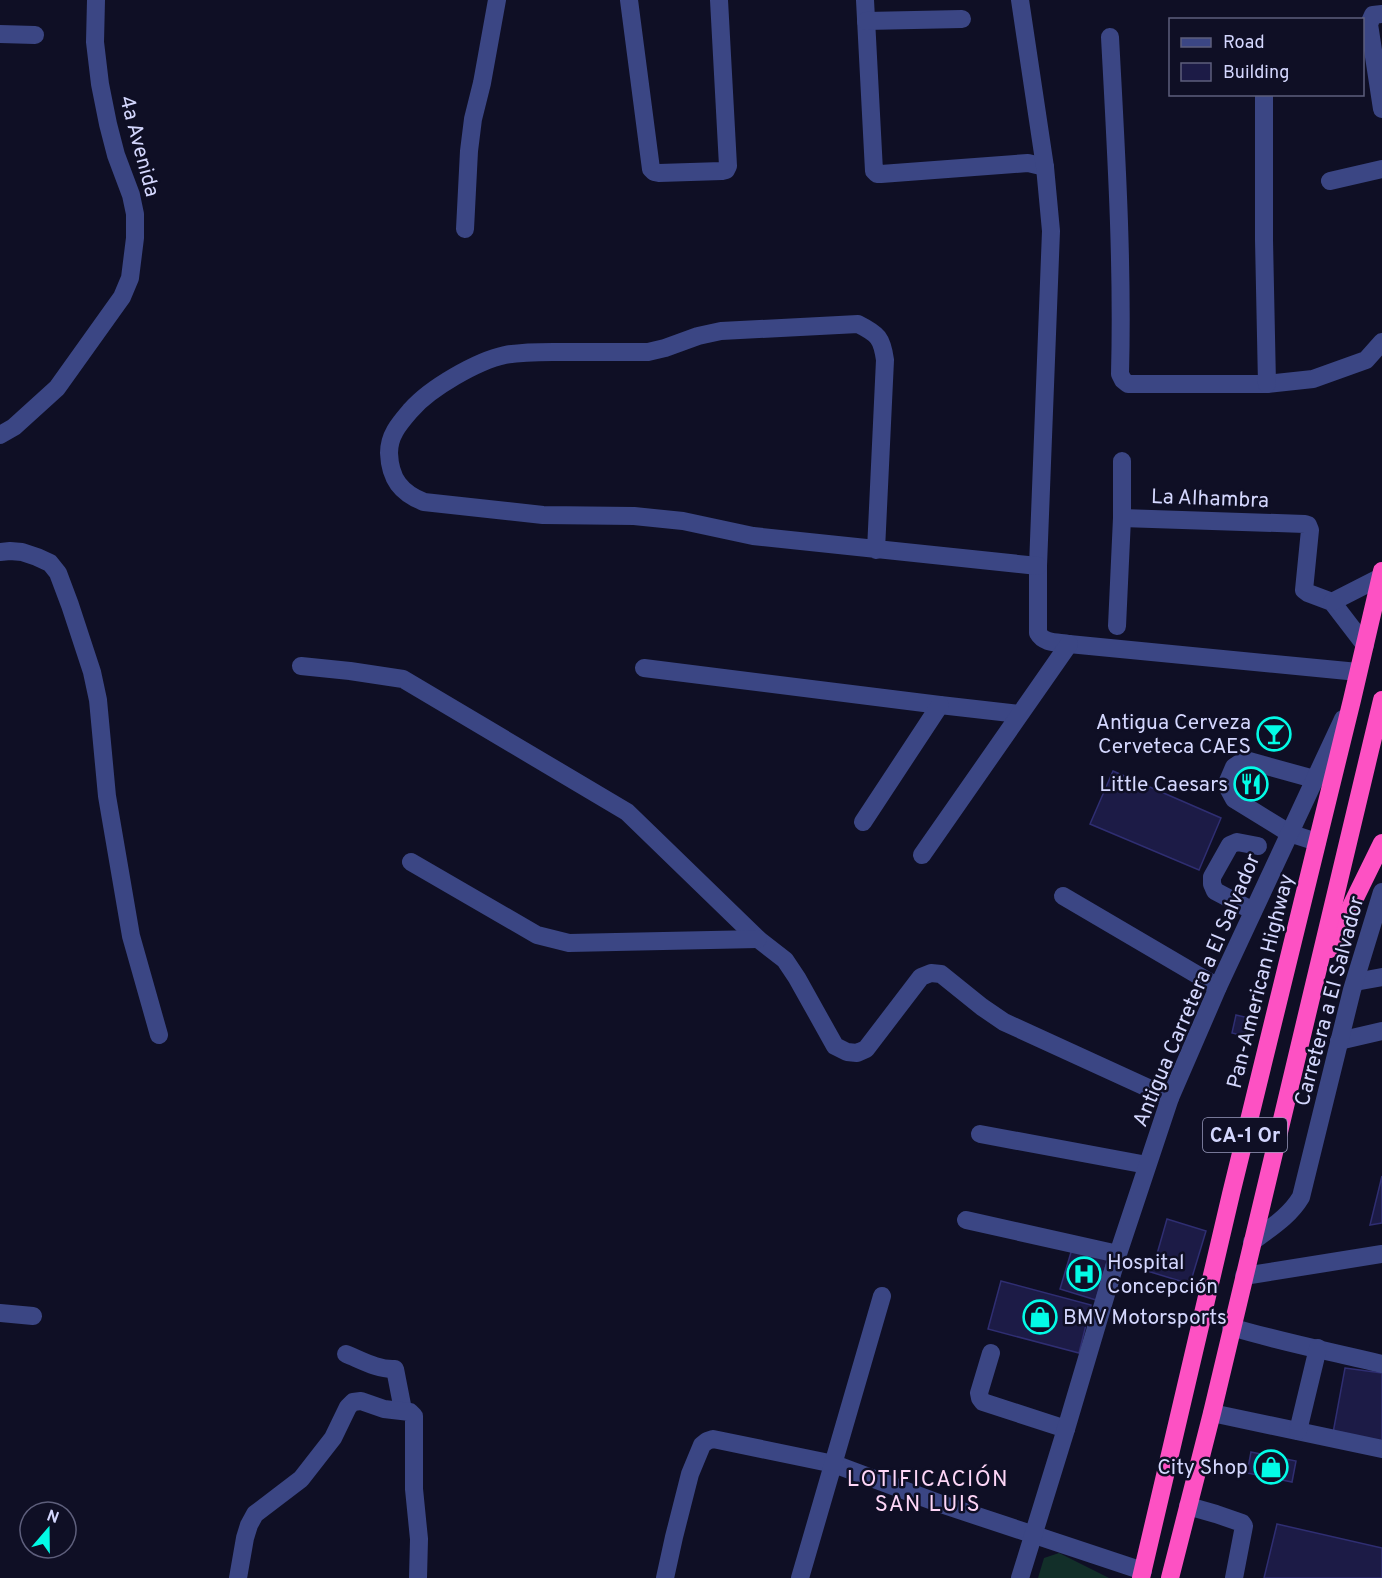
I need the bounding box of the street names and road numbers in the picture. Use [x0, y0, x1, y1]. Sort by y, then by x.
street label: 4a Avenida [112, 93, 165, 200]
street label: La Alhambra [1150, 484, 1269, 515]
street label: Antigua Carretera a El Salvador [1127, 850, 1267, 1131]
street label: Pan-American Highway [1222, 871, 1301, 1091]
street label: Carretera a El Salvador [1289, 894, 1371, 1109]
road number: CA-1 Or [1203, 1118, 1287, 1152]

